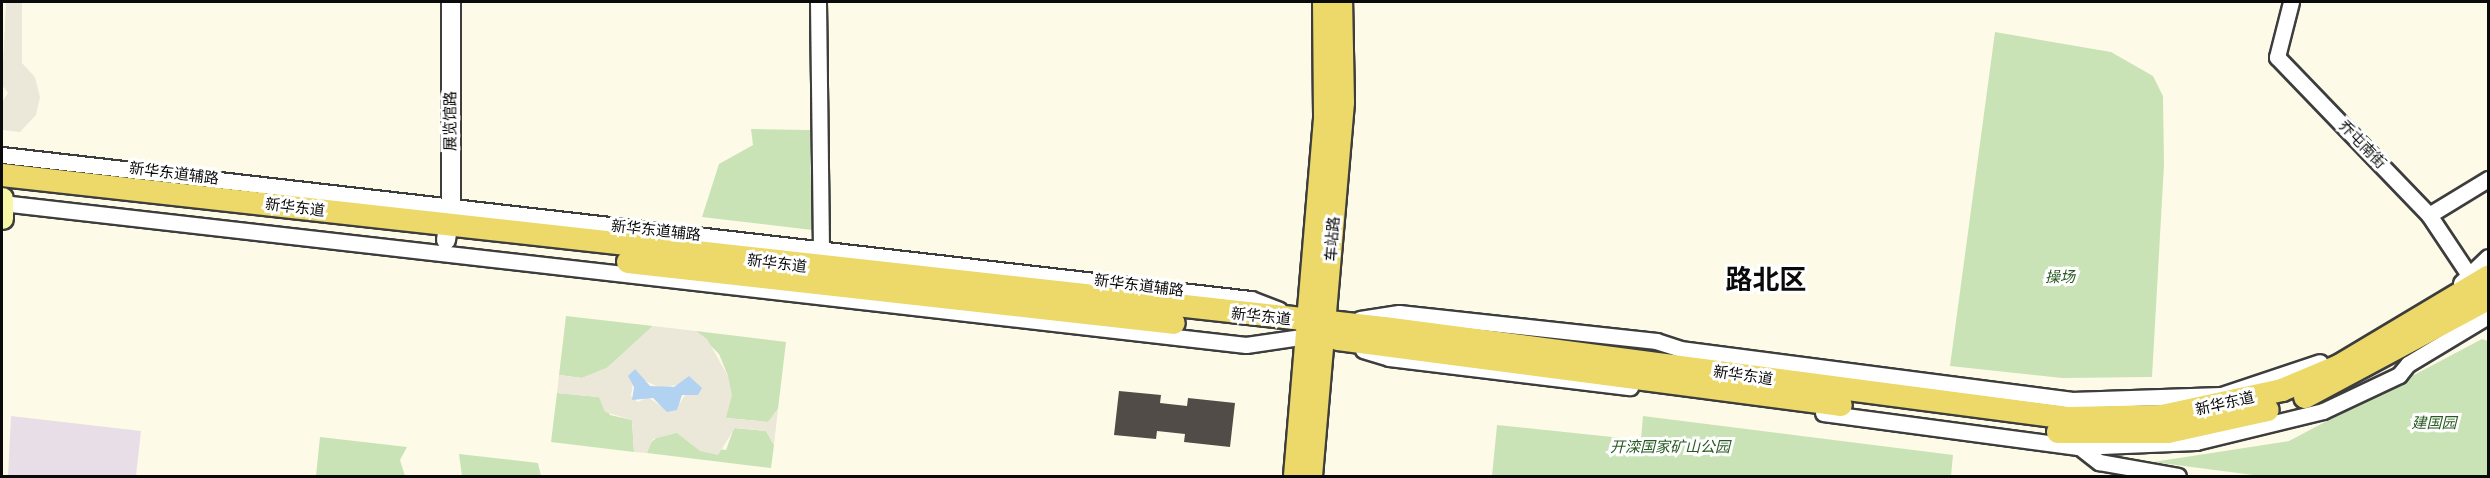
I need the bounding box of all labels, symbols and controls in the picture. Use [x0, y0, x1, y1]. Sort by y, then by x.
street label: 展览馆路 [442, 91, 460, 151]
street label: 乔屯南街 [2335, 117, 2389, 173]
street label: 新华东道辅路 [128, 160, 220, 188]
street label: 新华东道 [264, 195, 326, 221]
street label: 车站路 [1322, 216, 1344, 262]
street label: 新华东道辅路 [610, 217, 702, 245]
street label: 新华东道 [746, 251, 808, 277]
district label: 路北区 [1726, 265, 1806, 297]
park label: 操场 [2045, 269, 2075, 287]
street label: 新华东道辅路 [1093, 272, 1185, 300]
street label: 新华东道 [1230, 305, 1292, 329]
street label: 新华东道 [1712, 363, 1774, 389]
street label: 新华东道 [2194, 388, 2256, 420]
park label: 建国园 [2412, 415, 2456, 433]
park label: 开滦国家矿山公园 [1610, 439, 1730, 457]

